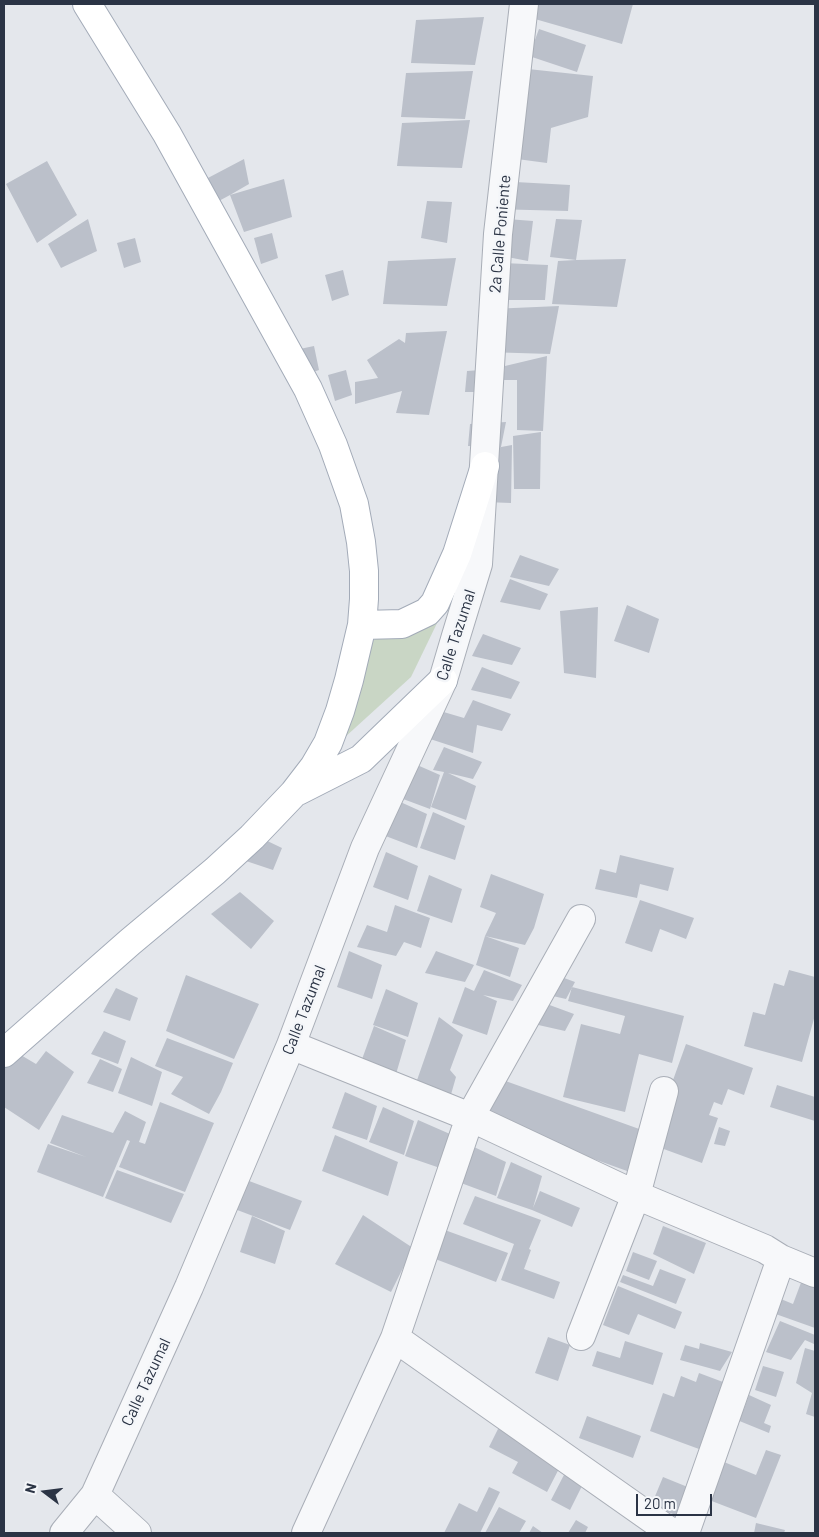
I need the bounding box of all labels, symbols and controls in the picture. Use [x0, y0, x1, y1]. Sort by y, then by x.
street label: 2a Calle Poniente [485, 174, 515, 294]
street label: Calle Tazumal [432, 587, 480, 683]
street label: Calle Tazumal [278, 962, 330, 1058]
street label: Calle Tazumal [117, 1335, 175, 1429]
north arrow [20, 1467, 70, 1517]
text: N [21, 1481, 39, 1495]
scale bar [639, 1484, 715, 1516]
text: 20 m [644, 1494, 676, 1512]

